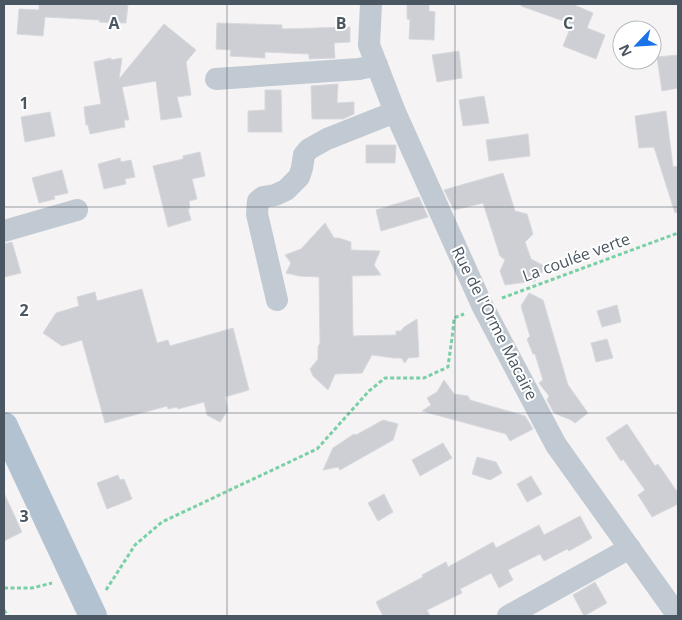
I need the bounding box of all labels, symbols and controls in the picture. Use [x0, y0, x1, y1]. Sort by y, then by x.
text: A [108, 12, 120, 34]
text: B [336, 12, 346, 34]
text: C [563, 12, 573, 34]
north arrow [612, 20, 662, 70]
text: N [614, 42, 636, 60]
text: 1 [19, 92, 29, 114]
street label: La coulée verte [519, 227, 633, 287]
street label: Rue de l'Orme Macaire [447, 242, 543, 404]
text: 2 [19, 299, 29, 321]
text: 3 [19, 505, 29, 527]

